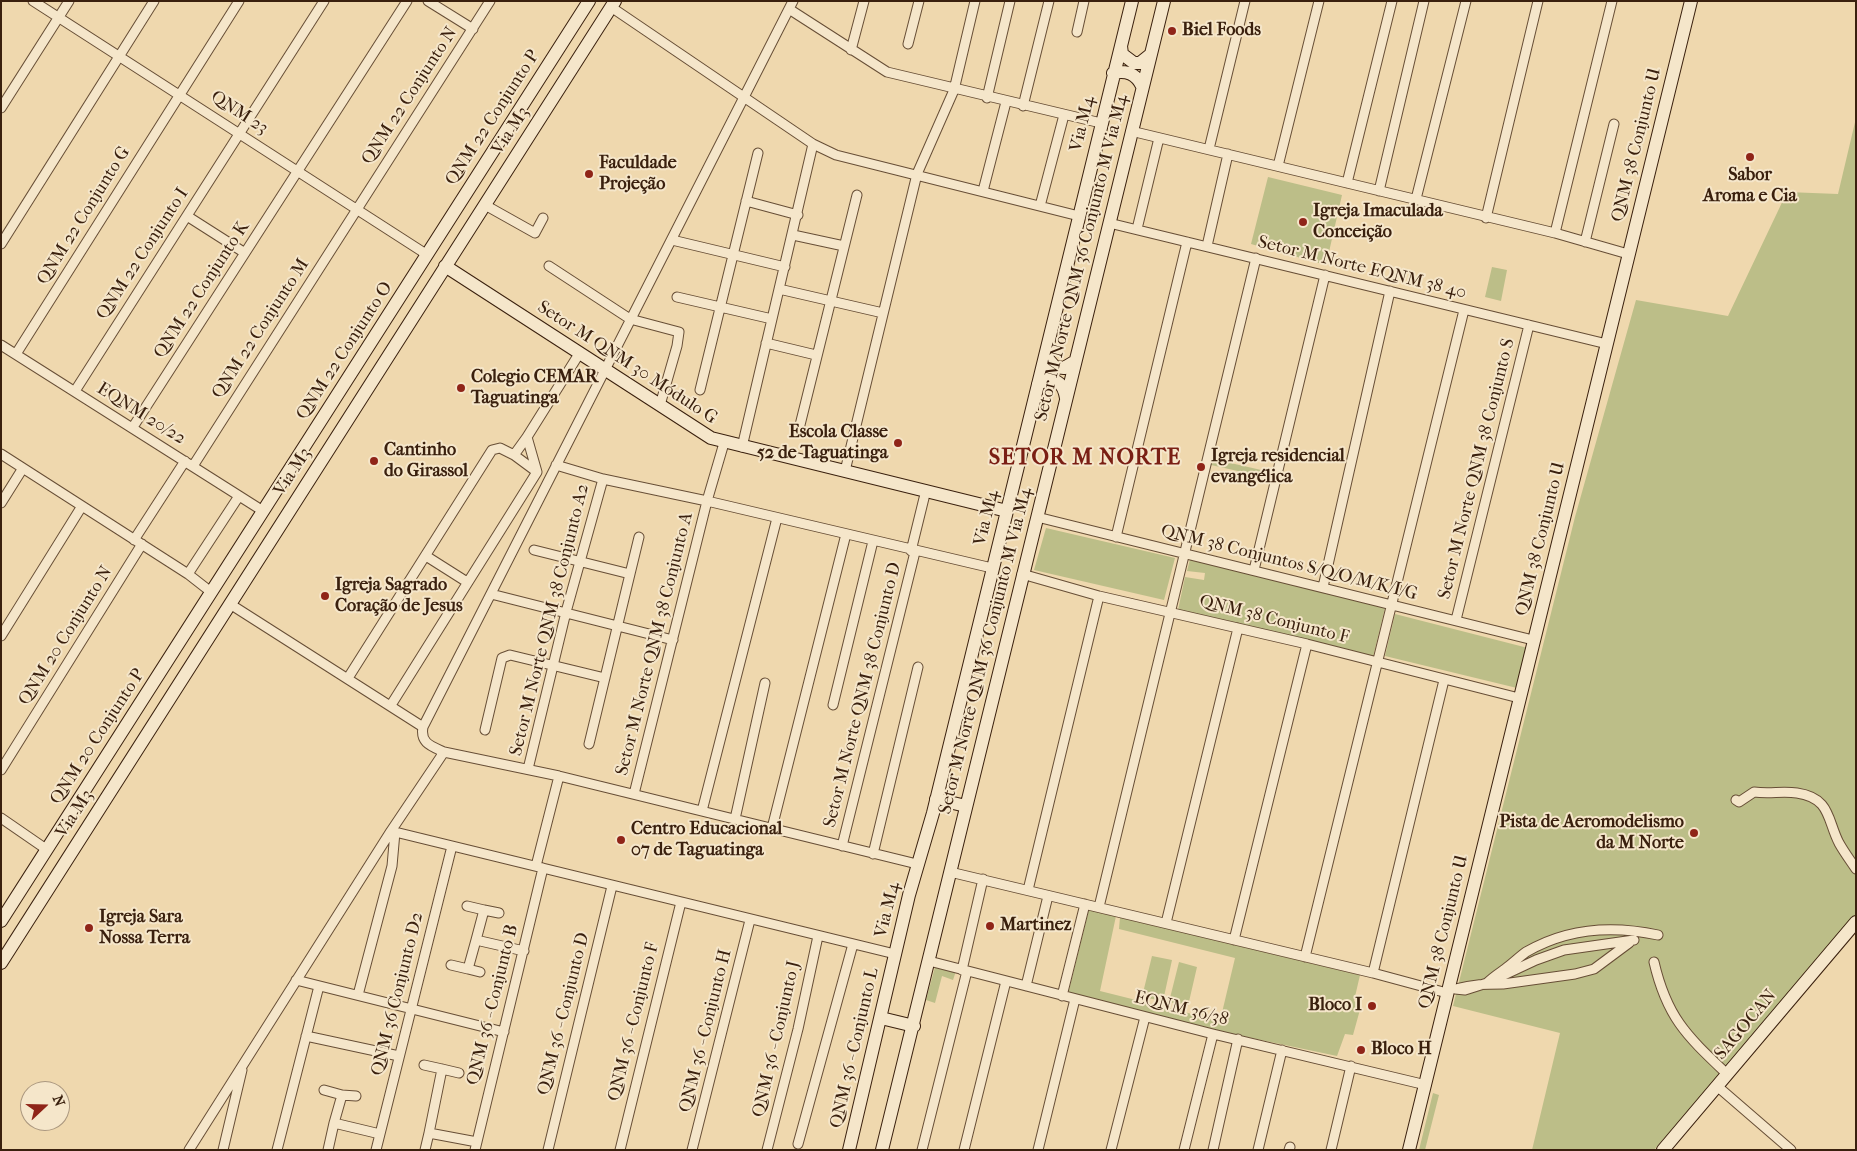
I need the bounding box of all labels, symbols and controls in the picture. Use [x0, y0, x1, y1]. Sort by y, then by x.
place label: Biel Foods [1182, 20, 1261, 42]
street label: QNM 22 Conjunto N [357, 23, 463, 169]
marker: Biel Foods [1166, 25, 1178, 37]
street label: QNM 22 Conjunto P [441, 46, 545, 190]
street label: QNM 38 Conjunto U [1607, 66, 1667, 224]
street label: QNM 23 [206, 86, 272, 140]
street label: Setor M Norte QNM 36 Conjunto M Via M4 [1031, 92, 1133, 424]
street label: Via M4 [1066, 94, 1100, 154]
street label: Via M3 [488, 103, 534, 159]
street label: QNM 22 Conjunto G [33, 143, 135, 289]
marker: Sabor Aroma e Cia [1744, 151, 1756, 163]
place label: Faculdade Projeção [599, 153, 677, 195]
place label: Sabor Aroma e Cia [1703, 165, 1797, 208]
marker: Faculdade Projeção [583, 168, 595, 180]
street label: QNM 22 Conjunto I [92, 184, 194, 324]
place label: Igreja Imaculada Conceição [1313, 201, 1443, 243]
marker: Igreja Imaculada Conceição [1297, 216, 1309, 228]
street label: QNM 22 Conjunto K [150, 217, 254, 363]
street label: Setor M Norte EQNM 38 40 [1256, 232, 1468, 304]
street label: QNM 22 Conjunto M [208, 255, 314, 403]
street label: QNM 22 Conjunto O [292, 278, 398, 424]
street label: Setor M QNM 30 Módulo G [533, 297, 721, 429]
street label: Setor M Norte QNM 38 Conjunto S [1434, 336, 1520, 602]
place label: Colegio CEMAR Taguatinga [471, 367, 598, 409]
street label: EQNM 20/22 [93, 378, 189, 450]
marker: Colegio CEMAR Taguatinga [455, 382, 467, 394]
place label: Escola Classe 52 de Taguatinga [757, 422, 888, 464]
marker: Escola Classe 52 de Taguatinga [892, 437, 904, 449]
place label: Cantinho do Girassol [384, 440, 468, 482]
street label: Via M3 [270, 444, 316, 500]
district label: SETOR M NORTE [987, 446, 1183, 472]
place label: Igreja residencial evangélica [1211, 446, 1345, 488]
marker: Cantinho do Girassol [368, 455, 380, 467]
street label: QNM 38 Conjunto U [1511, 460, 1571, 618]
marker: Igreja residencial evangélica [1195, 461, 1207, 473]
street label: Setor M Norte QNM 38 Conjunto A2 [506, 482, 594, 758]
street label: Setor M Norte QNM 36 Conjunto M Via M4 [935, 485, 1037, 817]
street label: Via M4 [970, 488, 1004, 548]
street label: Setor M Norte QNM 38 Conjunto A [612, 510, 698, 778]
street label: QNM 38 Conjuntos S/Q/O/M/K/I/G [1158, 521, 1420, 605]
street label: Setor M Norte QNM 38 Conjunto D [820, 560, 906, 830]
street label: QNM 20 Conjunto N [14, 562, 118, 710]
place label: Igreja Sagrado Coração de Jesus [335, 575, 463, 618]
marker: Igreja Sagrado Coração de Jesus [319, 590, 331, 602]
street label: QNM 38 Conjunto F [1197, 591, 1351, 649]
street label: QNM 20 Conjunto P [46, 665, 150, 809]
street label: Via M3 [52, 786, 98, 842]
place label: Pista de Aeromodelismo da M Norte [1499, 812, 1684, 854]
place label: Centro Educacional 07 de Taguatinga [631, 819, 782, 862]
marker: Pista de Aeromodelismo da M Norte [1688, 827, 1700, 839]
marker: Centro Educacional 07 de Taguatinga [615, 834, 627, 846]
street label: QNM 38 Conjunto U [1414, 853, 1474, 1011]
street label: Via M4 [871, 880, 905, 940]
place label: Igreja Sara Nossa Terra [99, 907, 190, 950]
street label: QNM 36 Conjunto D2 [367, 910, 429, 1078]
place label: Martinez [1000, 915, 1072, 937]
marker: Martinez [984, 920, 996, 932]
marker: Igreja Sara Nossa Terra [83, 922, 95, 934]
street label: QNM 36 - Conjunto B [463, 922, 523, 1088]
street label: QNM 36 - Conjunto D [533, 930, 595, 1098]
street label: QNM 36 - Conjunto F [604, 940, 664, 1104]
street label: QNM 36 - Conjunto H [675, 947, 737, 1115]
street label: QNM 36 - Conjunto J [748, 959, 806, 1119]
street label: QNM 36 - Conjunto L [826, 966, 884, 1130]
street label: SAGOCAN [1710, 986, 1782, 1064]
street label: EQNM 36/38 [1132, 987, 1230, 1031]
place label: Bloco I [1308, 995, 1362, 1017]
marker: Bloco I [1366, 1000, 1378, 1012]
place label: Bloco H [1371, 1039, 1432, 1061]
marker: Bloco H [1355, 1044, 1367, 1056]
north arrow [20, 1081, 70, 1131]
text: N [49, 1093, 68, 1109]

